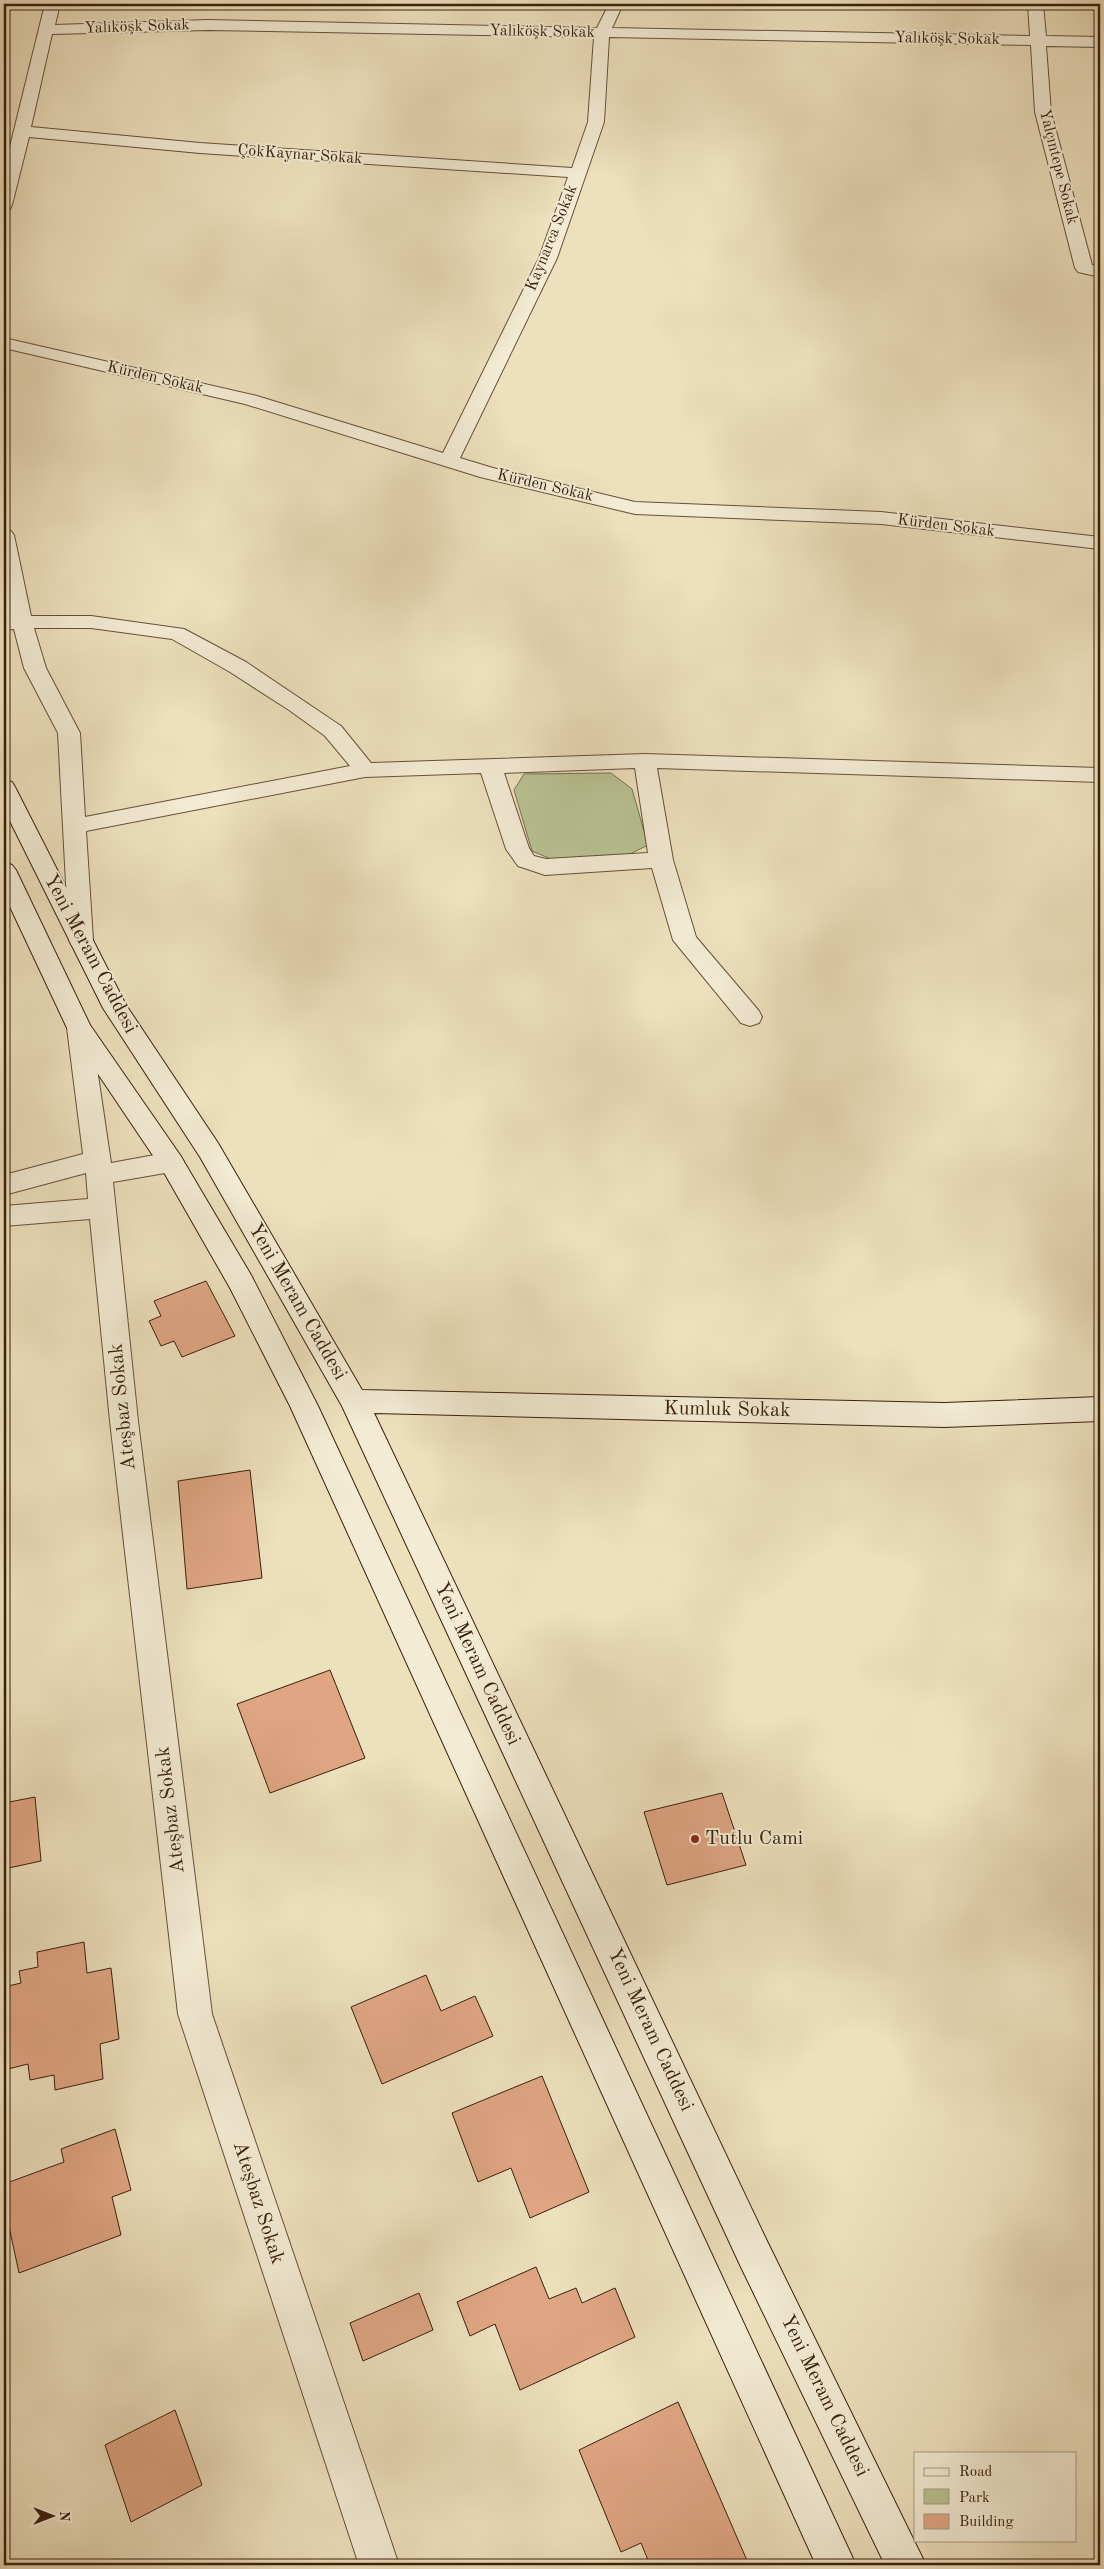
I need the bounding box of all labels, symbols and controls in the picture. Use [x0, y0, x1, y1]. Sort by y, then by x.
street label: Yalıköşk Sokak [84, 17, 190, 37]
street label: Yalıköşk Sokak [489, 23, 595, 41]
street label: Yalıköşk Sokak [894, 30, 1000, 48]
street label: Yalçıntepe Sokak [1036, 108, 1080, 226]
street label: ÇokKaynar Sokak [237, 143, 363, 167]
street label: Kaynarca Sokak [523, 183, 581, 293]
street label: Kürden Sokak [105, 359, 205, 397]
street label: Kürden Sokak [495, 467, 595, 505]
street label: Kürden Sokak [896, 512, 996, 540]
street label: Yeni Meram Caddesi [40, 871, 140, 1037]
street label: Yeni Meram Caddesi [244, 1220, 350, 1384]
street label: Ateşbaz Sokak [106, 1342, 140, 1472]
street label: Kumluk Sokak [663, 1399, 791, 1421]
street label: Yeni Meram Caddesi [431, 1580, 523, 1748]
street label: Ateşbaz Sokak [153, 1745, 189, 1875]
place label: Tutlu Cami [705, 1829, 803, 1849]
marker: Tutlu Cami [689, 1833, 701, 1845]
street label: Yeni Meram Caddesi [604, 1946, 696, 2114]
street label: Ateşbaz Sokak [229, 2139, 287, 2267]
street label: Yeni Meram Caddesi [776, 2312, 872, 2480]
legend [914, 2452, 1076, 2542]
text: Road [959, 2465, 993, 2480]
text: Park [959, 2491, 990, 2506]
north arrow [28, 2492, 78, 2542]
text: N [57, 2511, 71, 2522]
text: Building [959, 2515, 1014, 2530]

